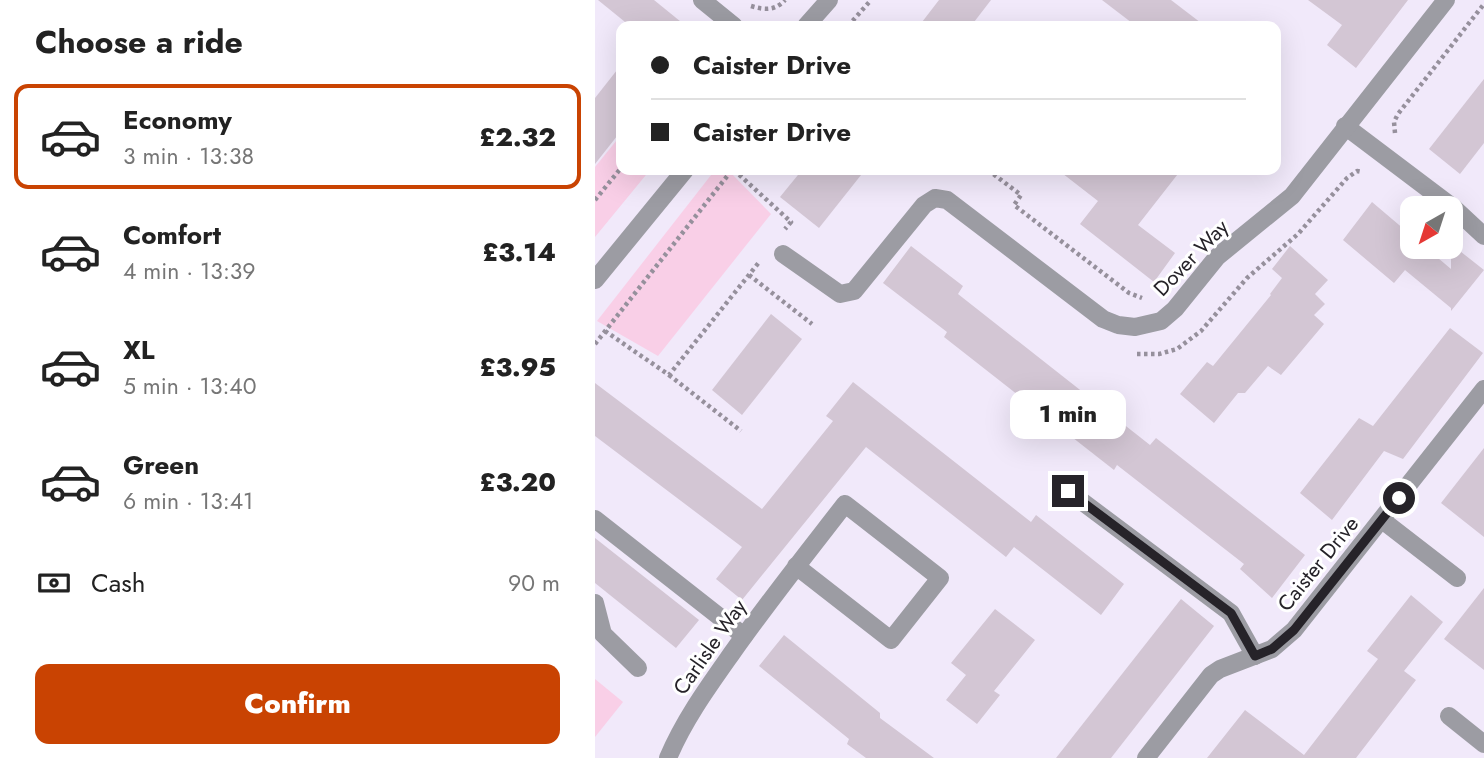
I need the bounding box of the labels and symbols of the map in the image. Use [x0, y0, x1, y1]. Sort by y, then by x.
north arrow [1400, 196, 1463, 259]
street label: Dover Way [1147, 212, 1236, 303]
callout: 1 min [1010, 390, 1126, 438]
route end [1052, 475, 1084, 507]
route start [1383, 482, 1415, 514]
street label: Caister Drive [1270, 510, 1366, 618]
street label: Carlisle Way [666, 593, 754, 701]

